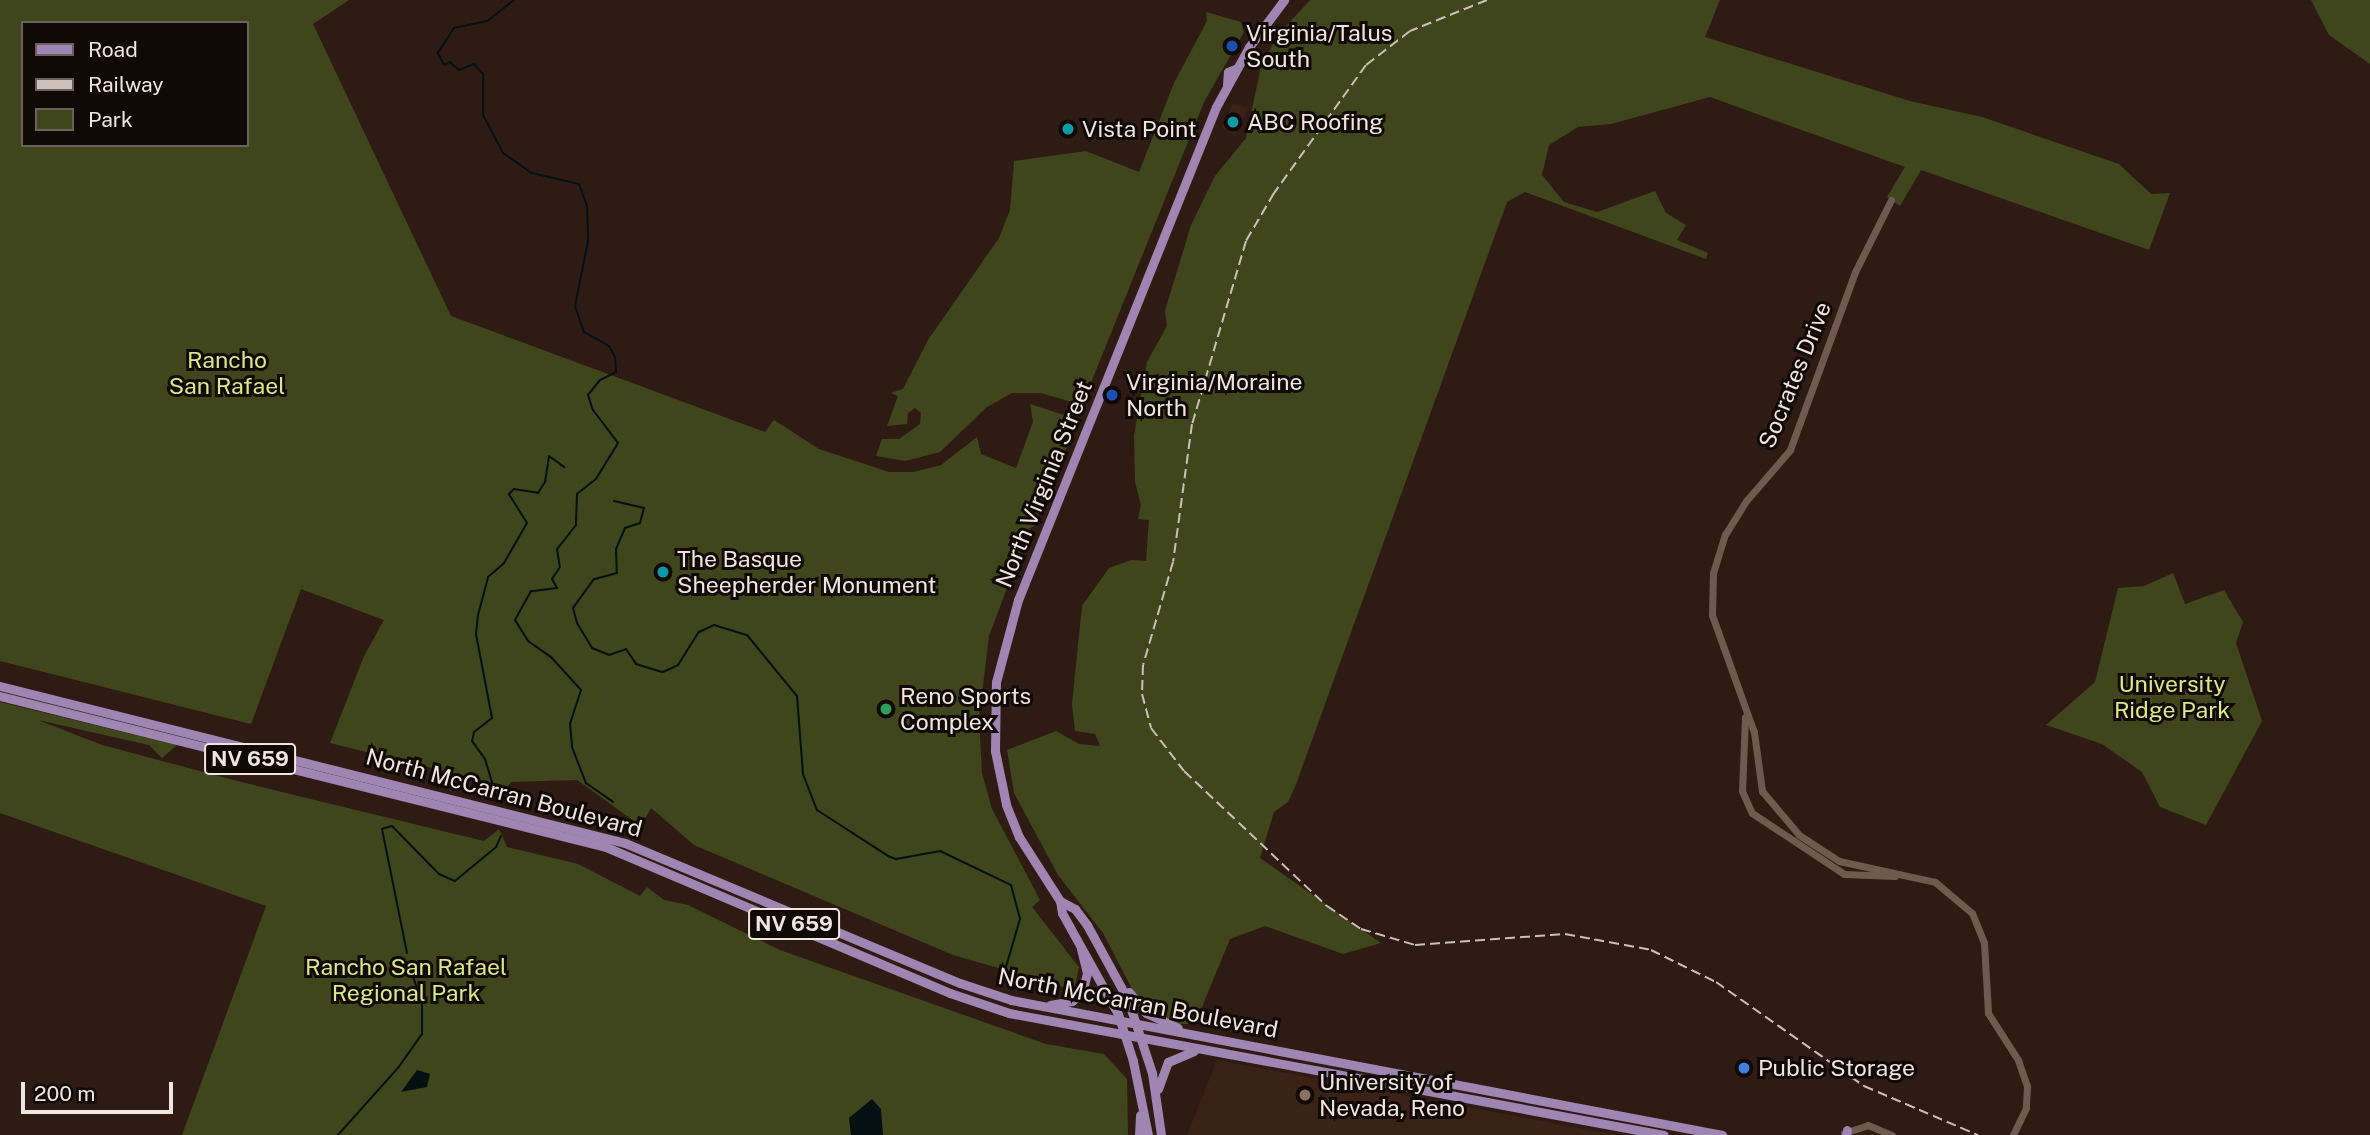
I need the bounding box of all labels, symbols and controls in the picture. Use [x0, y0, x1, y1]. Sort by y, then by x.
place label: Virginia/Talus South [1246, 19, 1392, 73]
legend [21, 21, 248, 147]
text: Road [88, 37, 138, 62]
marker: Virginia/Talus South [1224, 38, 1240, 54]
text: Railway [88, 72, 164, 97]
text: Park [88, 107, 133, 132]
place label: ABC Roofing [1247, 108, 1383, 136]
marker: ABC Roofing [1225, 114, 1241, 130]
place label: Vista Point [1082, 115, 1197, 143]
marker: Vista Point [1060, 121, 1076, 137]
street label: Socrates Drive [1753, 298, 1837, 452]
park label: Rancho San Rafael [169, 346, 285, 400]
place label: Virginia/Moraine North [1126, 368, 1302, 422]
street label: North Virginia Street [990, 376, 1098, 592]
marker: Virginia/Moraine North [1104, 387, 1120, 403]
place label: The Basque Sheepherder Monument [677, 545, 936, 599]
marker: The Basque Sheepherder Monument [655, 564, 671, 580]
park label: University Ridge Park [2114, 670, 2230, 724]
place label: Reno Sports Complex [900, 682, 1031, 736]
marker: Reno Sports Complex [878, 701, 894, 717]
road number: NV 659 [203, 742, 297, 776]
street label: North McCarran Boulevard [363, 743, 645, 843]
road number: NV 659 [747, 906, 841, 942]
park label: Rancho San Rafael Regional Park [305, 953, 507, 1007]
street label: North McCarran Boulevard [996, 962, 1280, 1044]
place label: Public Storage [1758, 1054, 1915, 1082]
marker: Public Storage [1736, 1060, 1752, 1076]
scale bar [24, 1068, 177, 1112]
place label: University of Nevada, Reno [1319, 1068, 1465, 1122]
text: 200 m [34, 1081, 95, 1106]
marker: University of Nevada, Reno [1297, 1087, 1313, 1103]

